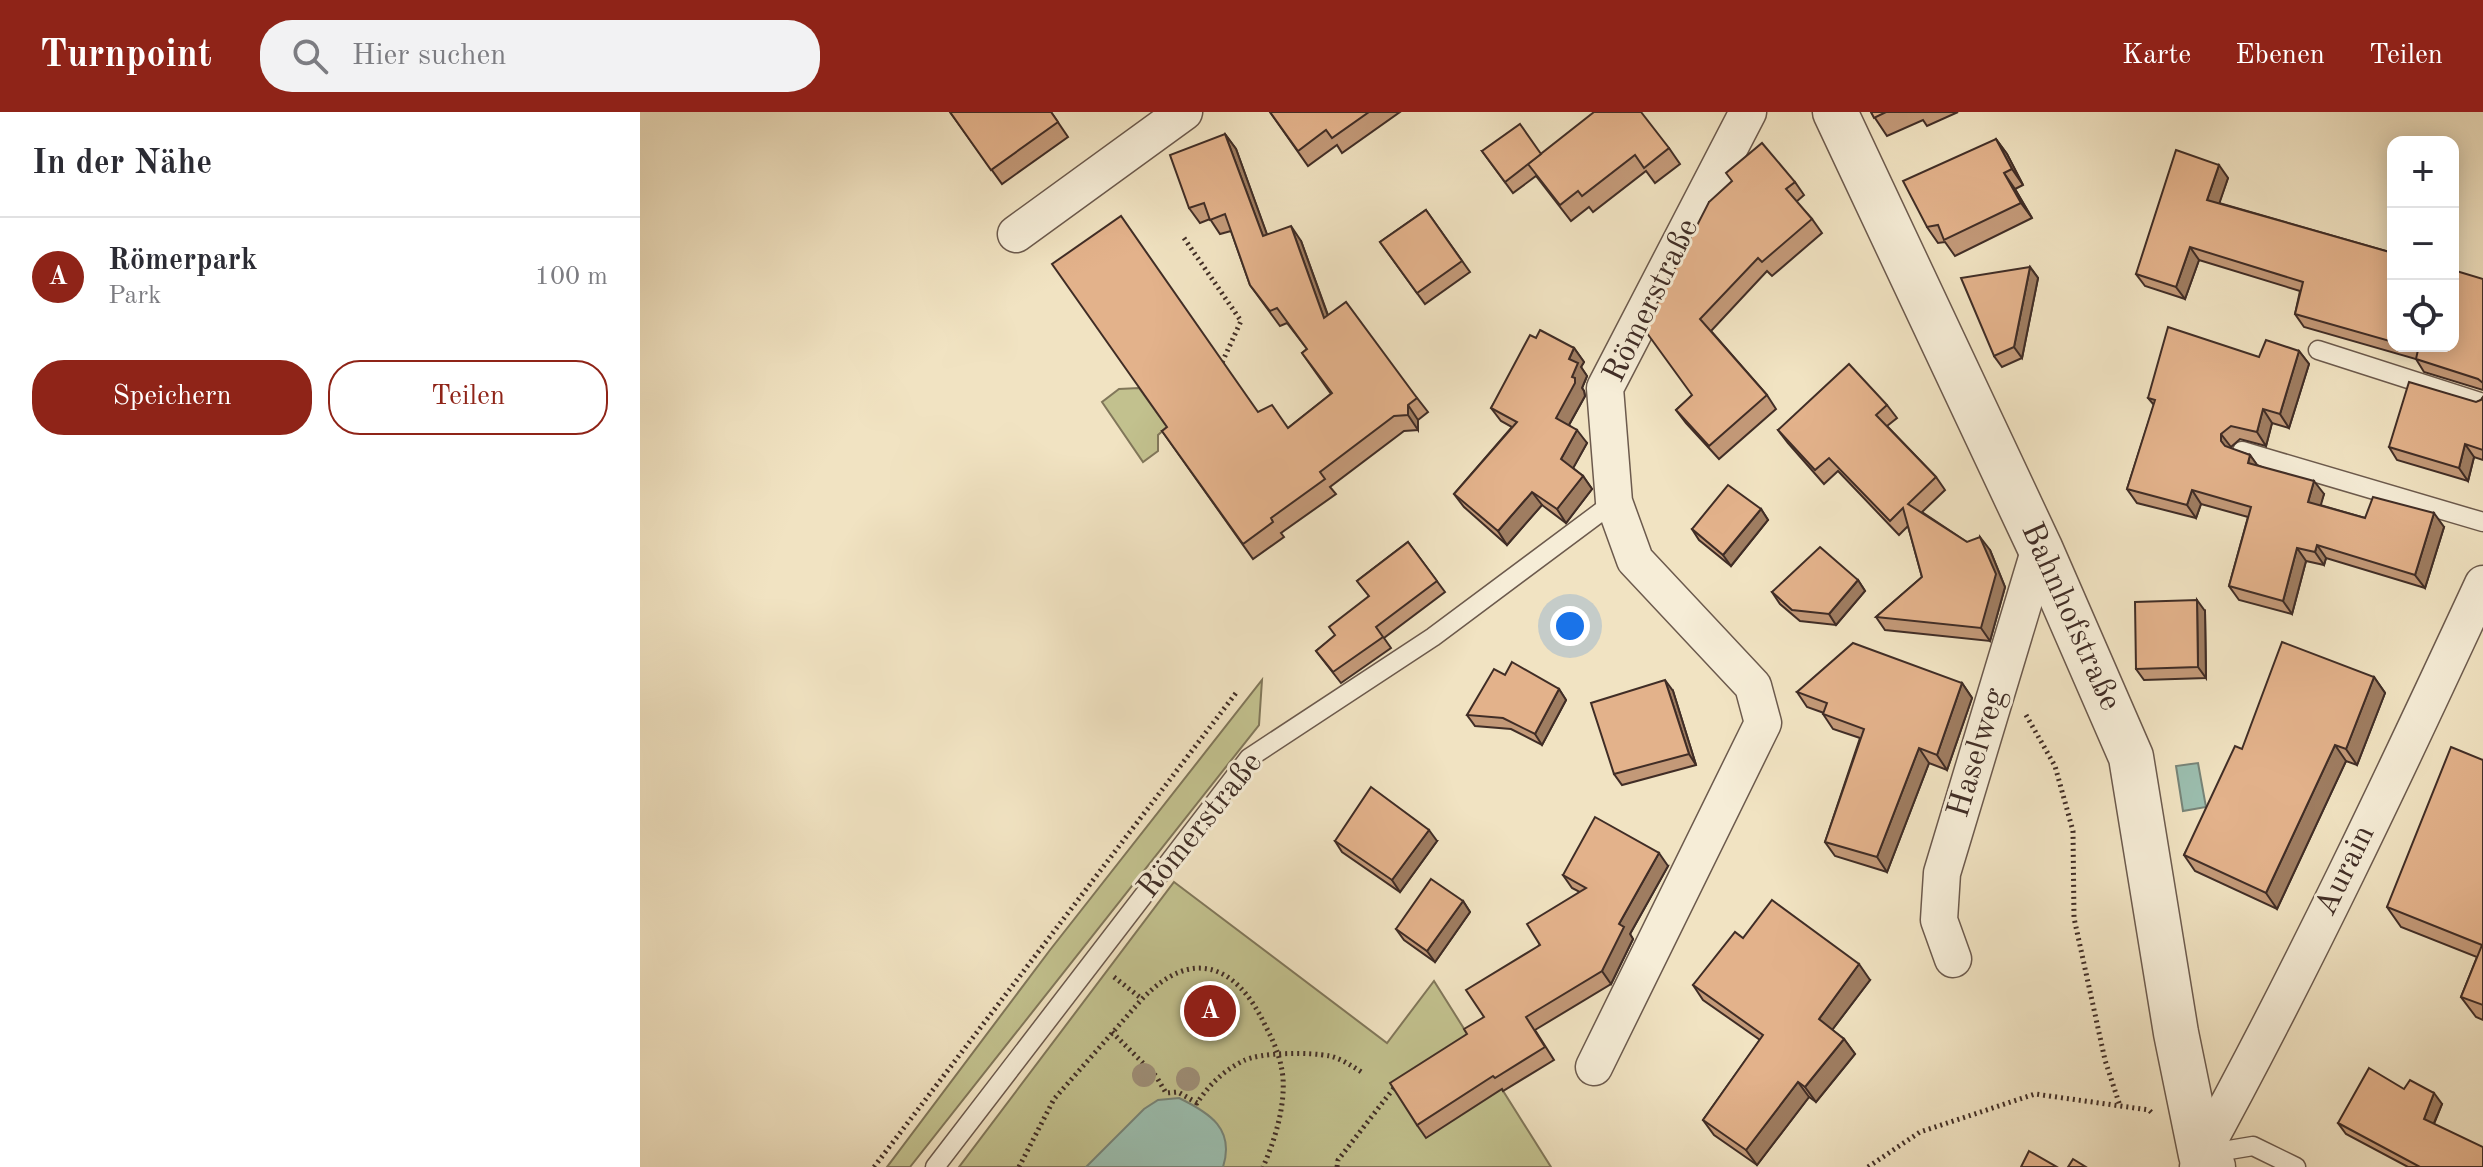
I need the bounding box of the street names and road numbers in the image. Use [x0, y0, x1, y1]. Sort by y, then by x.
street label: Römerstraße [1599, 214, 1705, 388]
street label: Bahnhofstraße [2014, 518, 2126, 716]
street label: Haselweg [1943, 684, 2013, 822]
street label: Römerstraße [1133, 747, 1269, 905]
street label: Aurain [2310, 821, 2382, 921]

